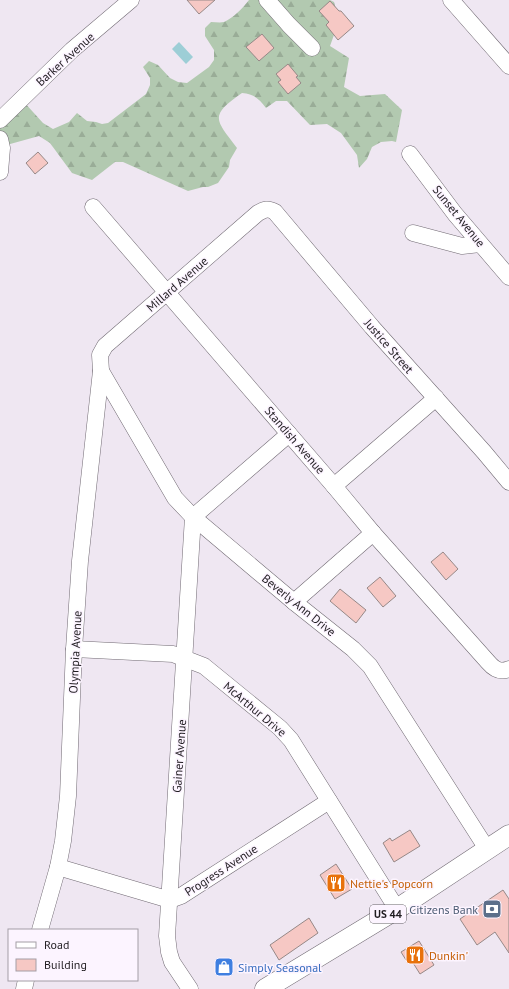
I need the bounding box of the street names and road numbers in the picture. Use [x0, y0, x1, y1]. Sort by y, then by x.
street label: Barker Avenue [33, 29, 97, 89]
street label: Sunset Avenue [430, 182, 488, 250]
street label: Millard Avenue [143, 253, 211, 315]
street label: Justice Street [361, 315, 417, 376]
street label: Standish Avenue [262, 403, 328, 477]
street label: Beverly Ann Drive [259, 571, 339, 639]
street label: Olympia Avenue [65, 610, 85, 694]
street label: McArthur Drive [220, 678, 290, 740]
street label: Gainer Avenue [169, 719, 189, 793]
street label: Progress Avenue [182, 841, 260, 899]
road number: US 44 [370, 905, 406, 923]

